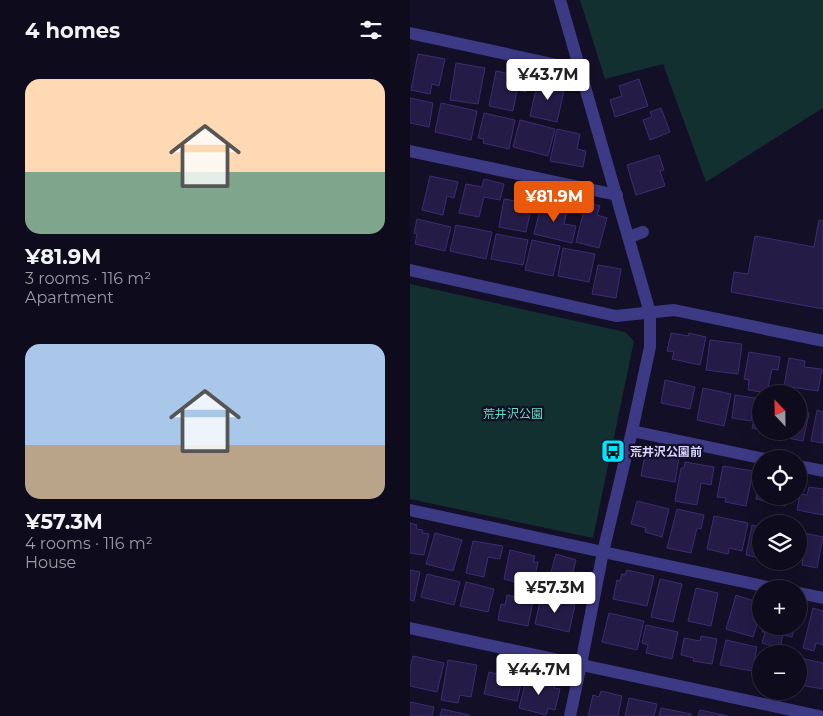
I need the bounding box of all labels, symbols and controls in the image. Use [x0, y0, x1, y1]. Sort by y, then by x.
icon: filters [357, 16, 385, 44]
text: 4 homes [25, 18, 120, 43]
pin: ¥43.7M [507, 58, 589, 101]
text: ¥43.7M [517, 65, 579, 84]
icon: home [160, 111, 250, 201]
pin: ¥81.9M [513, 180, 595, 223]
text: ¥81.9M [525, 187, 583, 206]
text: ¥81.9M [25, 244, 101, 269]
text: 3 rooms · 116 m² [25, 269, 151, 288]
text: Apartment [25, 288, 114, 307]
icon: home [160, 376, 250, 466]
north arrow [752, 385, 808, 440]
map controls [752, 385, 807, 700]
park label: 荒井沢公園 [483, 406, 543, 421]
bus stop icon: 荒井沢公園前 [600, 438, 626, 464]
place label: 荒井沢公園前 [630, 444, 702, 459]
button: locate [752, 450, 807, 505]
text: ¥57.3M [25, 509, 103, 534]
button: layers [752, 515, 807, 570]
text: 4 rooms · 116 m² [25, 534, 153, 553]
text: House [25, 553, 76, 572]
pin: ¥57.3M [514, 572, 596, 614]
text: ¥57.3M [525, 578, 585, 597]
button: + [752, 580, 807, 635]
button: − [752, 645, 807, 700]
pin: ¥44.7M [498, 654, 580, 696]
text: ¥44.7M [507, 660, 571, 679]

